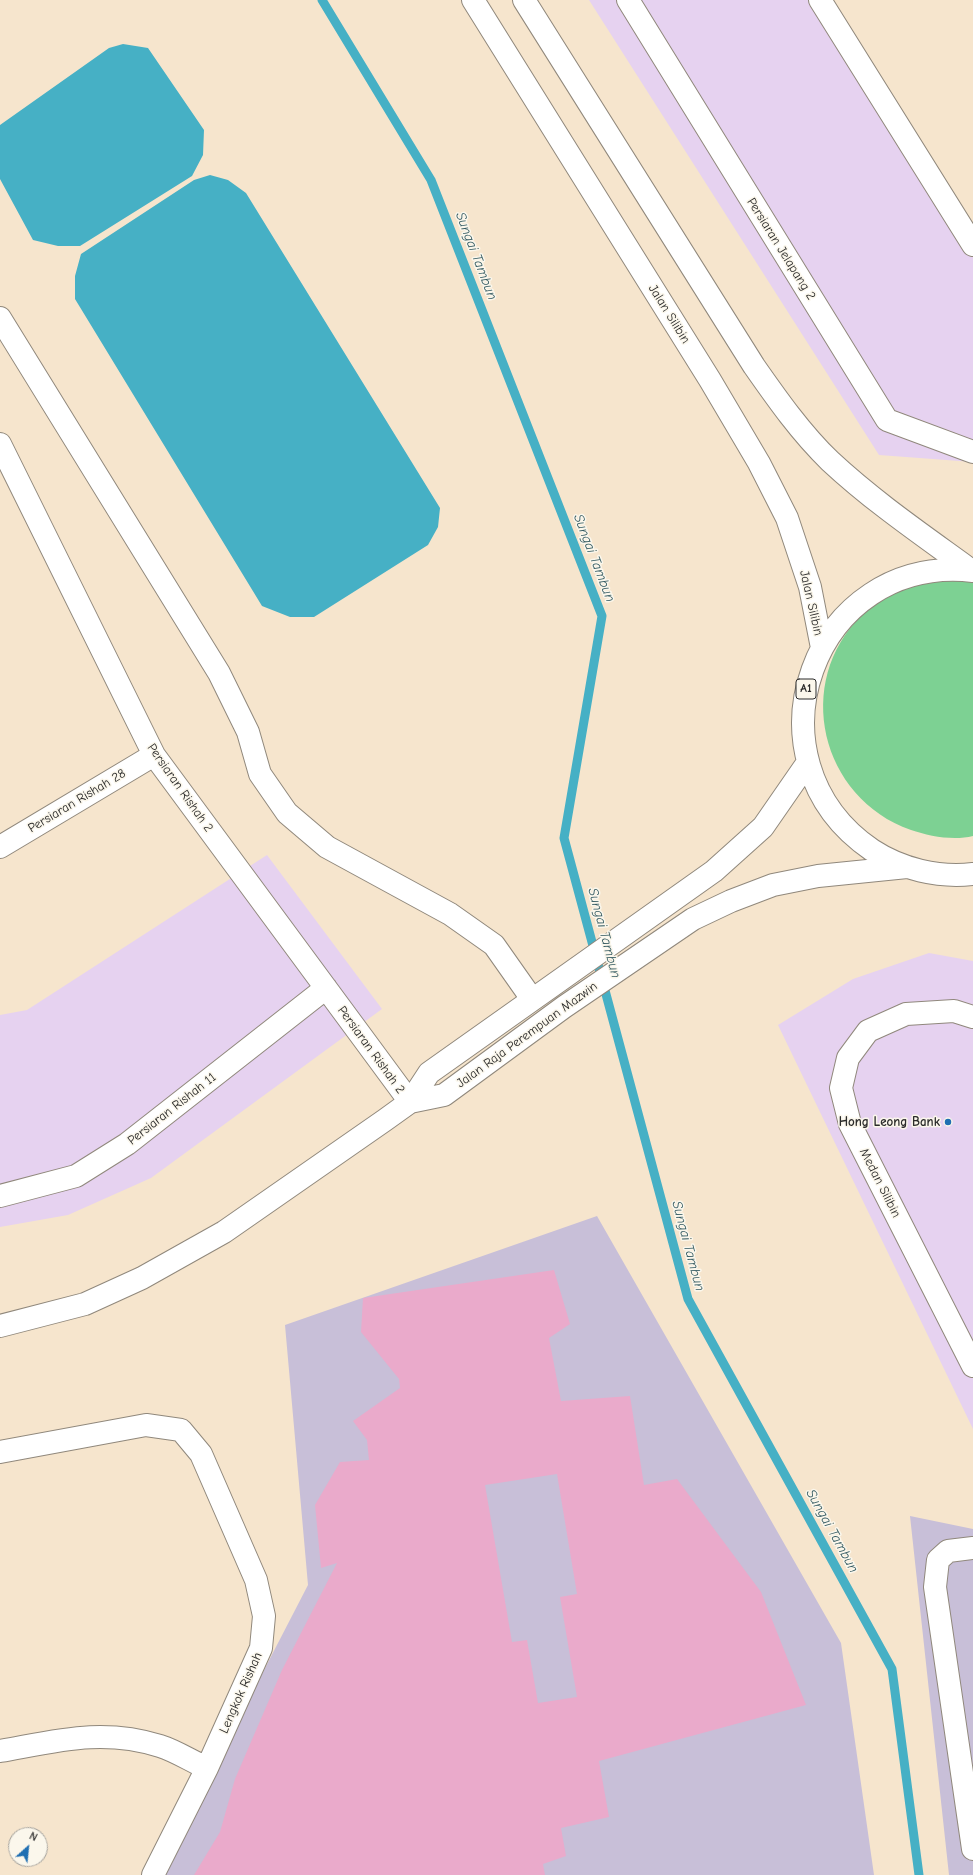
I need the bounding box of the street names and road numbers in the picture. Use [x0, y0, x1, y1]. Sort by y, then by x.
street label: Persiaran Jelapang 2 [743, 195, 819, 303]
street label: Jalan Silibin [645, 282, 693, 346]
street label: Jalan Silibin [796, 569, 826, 637]
road number: A1 [796, 679, 816, 699]
street label: Persiaran Rishah 2 [144, 741, 216, 835]
street label: Persiaran Rishah 28 [25, 766, 129, 836]
street label: Jalan Raja Perempuan Mazwin [453, 979, 601, 1091]
street label: Persiaran Rishah 2 [334, 1003, 408, 1097]
street label: Persiaran Rishah 11 [125, 1070, 219, 1148]
street label: Medan Silibin [856, 1146, 904, 1220]
street label: Lengkok Rishah [216, 1650, 266, 1736]

